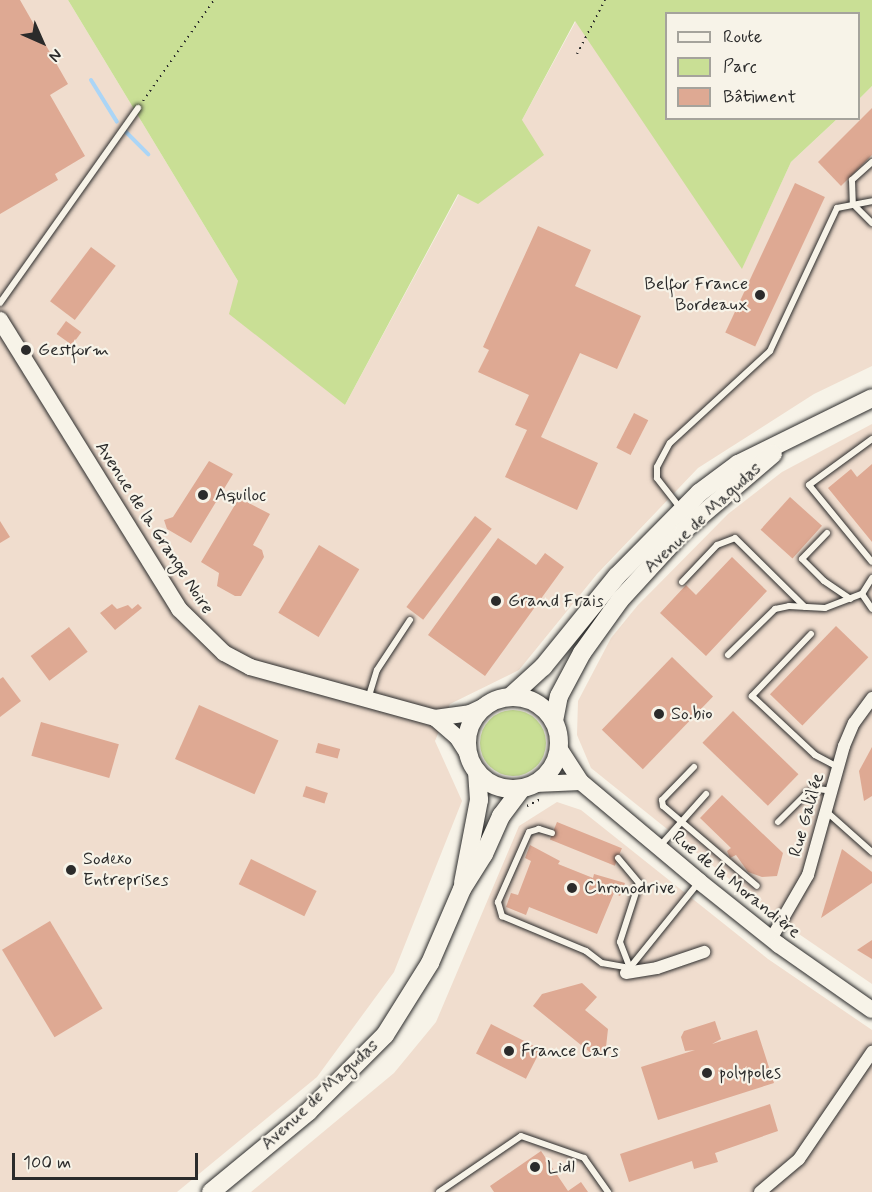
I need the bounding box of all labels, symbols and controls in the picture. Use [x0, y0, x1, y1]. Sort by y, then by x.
north arrow [12, 12, 72, 72]
legend [665, 12, 860, 120]
text: Route [723, 25, 762, 49]
text: N [44, 44, 66, 66]
text: Parc [723, 55, 757, 79]
text: Bâtiment [723, 85, 796, 109]
place label: Belfor France Bordeaux [642, 274, 748, 316]
marker: Belfor France Bordeaux [753, 288, 767, 302]
place label: Gestform [38, 339, 109, 361]
marker: Gestform [19, 343, 33, 357]
street label: Avenue de la Grange Noire [89, 437, 219, 619]
street label: Avenue de Magudas [640, 459, 766, 577]
place label: Aquiloc [215, 484, 266, 506]
marker: Aquiloc [196, 488, 210, 502]
place label: Grand Frais [508, 590, 601, 612]
marker: Grand Frais [489, 594, 503, 608]
place label: So.bio [671, 703, 713, 725]
marker: So.bio [652, 707, 666, 721]
street label: Rue Galilée [785, 772, 829, 858]
street label: Rue de la Morandière [666, 826, 806, 944]
place label: Sodexo Entreprises [83, 849, 169, 892]
marker: Sodexo Entreprises [64, 863, 78, 877]
place label: Chronodrive [584, 877, 675, 899]
marker: Chronodrive [565, 881, 579, 895]
street label: Avenue de Magudas [257, 1036, 383, 1154]
place label: France Cars [521, 1040, 618, 1062]
marker: France Cars [502, 1044, 516, 1058]
place label: polypoles [719, 1062, 781, 1084]
marker: polypoles [700, 1066, 714, 1080]
scale bar [15, 1141, 201, 1179]
text: 100 m [23, 1151, 71, 1175]
place label: Lidl [547, 1156, 575, 1178]
marker: Lidl [528, 1160, 542, 1174]

